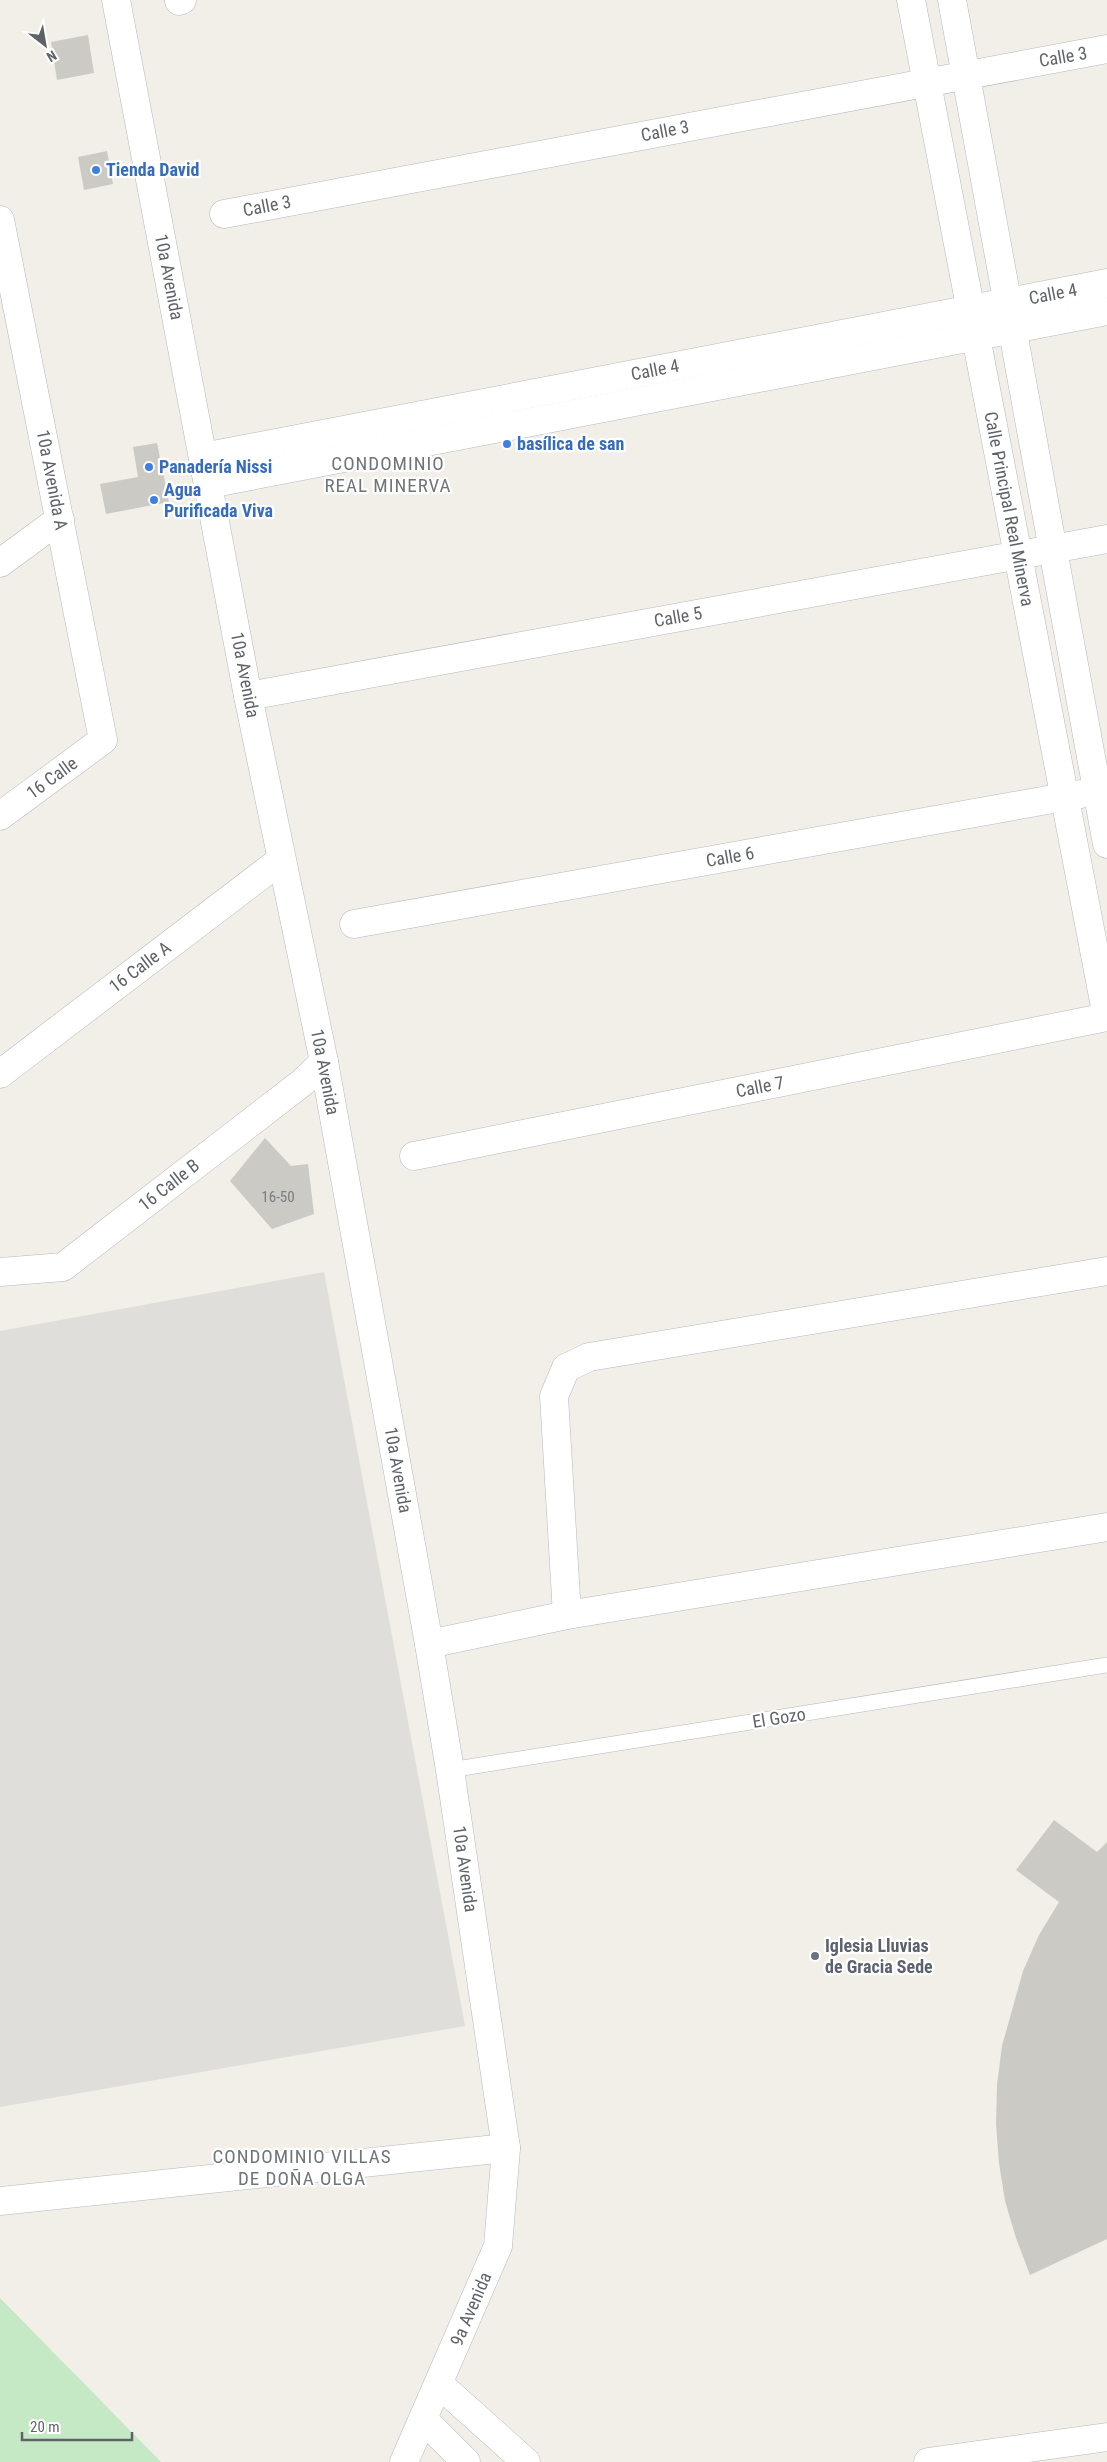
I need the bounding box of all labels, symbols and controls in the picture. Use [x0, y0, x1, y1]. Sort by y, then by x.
north arrow [20, 20, 70, 70]
street label: Calle 3 [1037, 42, 1089, 71]
text: N [44, 47, 59, 65]
street label: Calle 3 [639, 116, 691, 145]
place label: Tienda David [106, 159, 199, 180]
marker: Tienda David [90, 164, 102, 176]
street label: Calle 3 [241, 191, 293, 220]
street label: 10a Avenida [151, 232, 188, 322]
street label: Calle 4 [1027, 279, 1079, 308]
street label: Calle 4 [629, 355, 681, 384]
street label: Calle Principal Real Minerva [980, 410, 1039, 608]
street label: 10a Avenida A [33, 428, 73, 532]
place label: basílica de san [517, 433, 624, 454]
marker: basílica de san [501, 438, 513, 450]
district label: CONDOMINIO REAL MINERVA [324, 452, 452, 497]
place label: Panadería Nissi [159, 456, 272, 477]
marker: Panadería Nissi [143, 461, 155, 473]
place label: Agua Purificada Viva [164, 479, 273, 521]
marker: Agua Purificada Viva [148, 494, 160, 506]
street label: Calle 5 [652, 602, 704, 631]
street label: 10a Avenida [227, 630, 264, 720]
street label: 16 Calle [22, 752, 81, 803]
street label: Calle 6 [704, 842, 756, 871]
street label: 16 Calle A [105, 936, 175, 997]
street label: 10a Avenida [307, 1027, 344, 1117]
street label: Calle 7 [734, 1072, 786, 1101]
street label: 16 Calle B [134, 1154, 203, 1215]
house number: 16-50 [261, 1188, 295, 1206]
street label: 10a Avenida [381, 1425, 416, 1515]
street label: El Gozo [751, 1703, 807, 1732]
street label: 10a Avenida [449, 1824, 482, 1913]
place label: Iglesia Lluvias de Gracia Sede [825, 1935, 933, 1977]
marker: Iglesia Lluvias de Gracia Sede [809, 1950, 821, 1962]
district label: CONDOMINIO VILLAS DE DOÑA OLGA [212, 2145, 392, 2190]
street label: 9a Avenida [446, 2269, 495, 2349]
scale bar [22, 2410, 132, 2442]
text: 20 m [30, 2418, 60, 2436]

